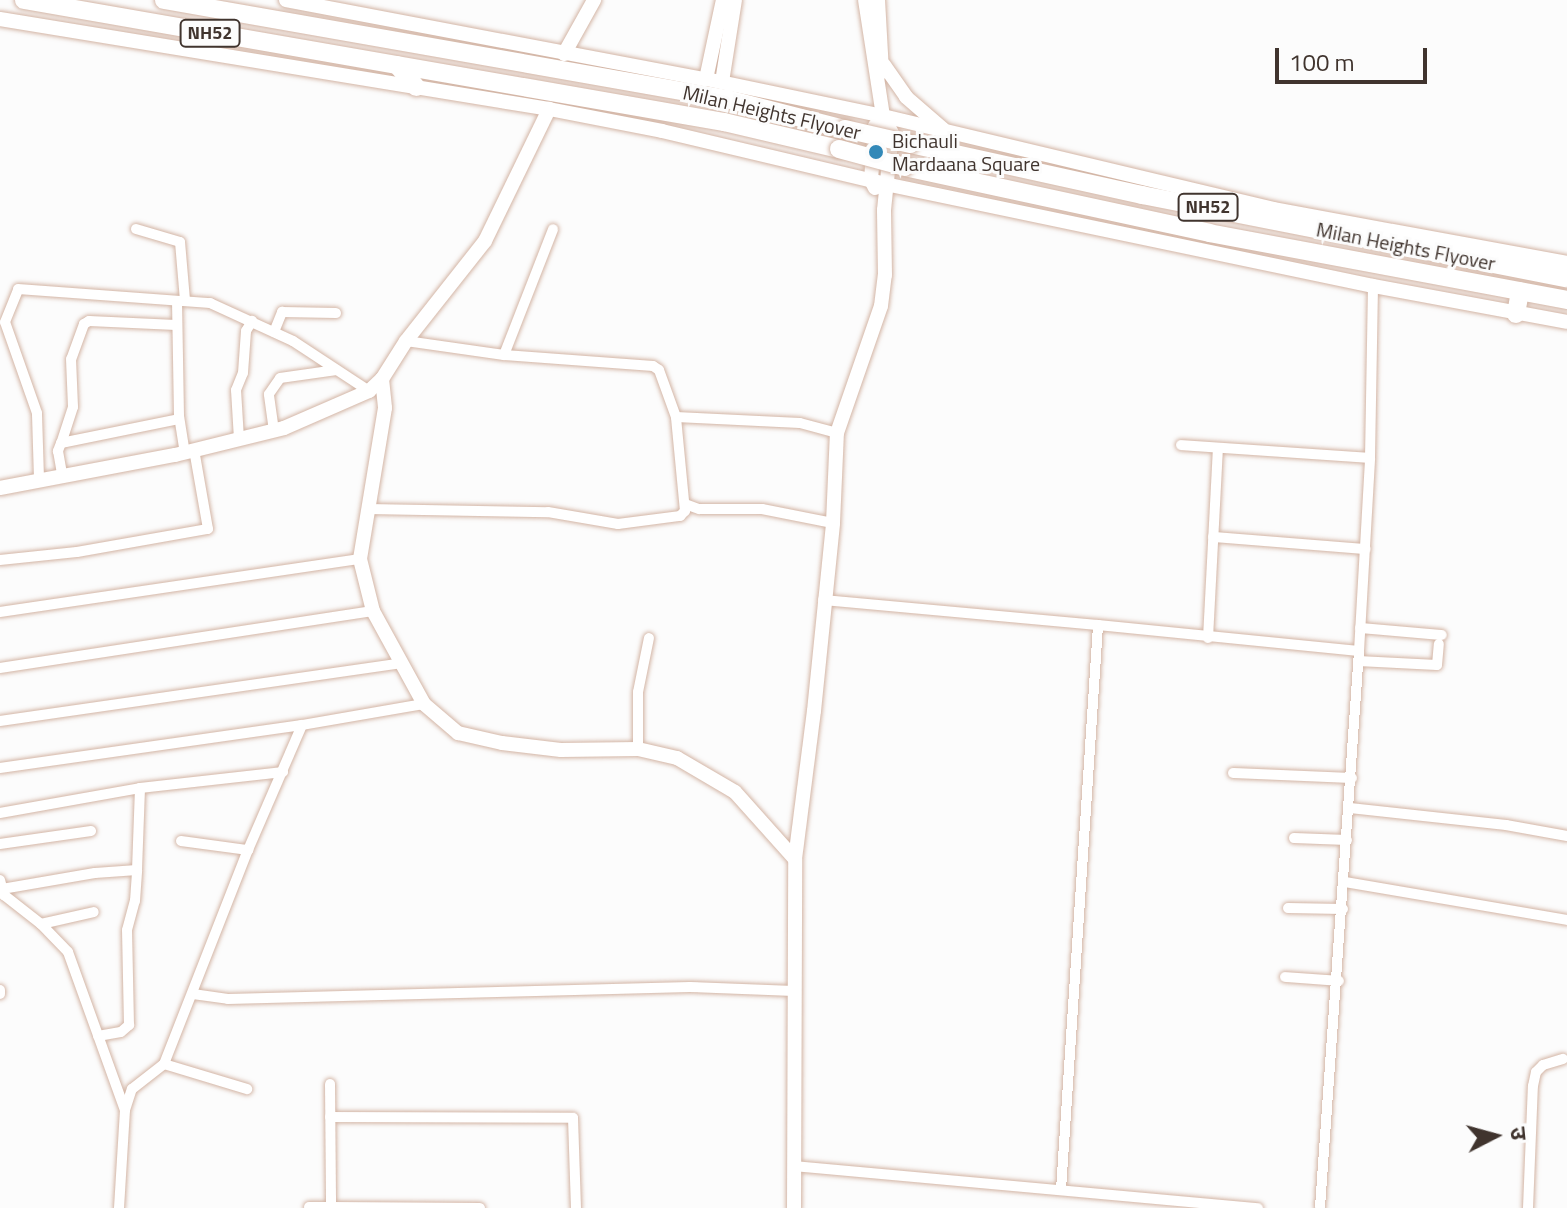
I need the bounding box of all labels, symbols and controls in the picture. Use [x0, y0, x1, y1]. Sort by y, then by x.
road number: NH52 [178, 19, 242, 47]
scale bar [1279, 32, 1431, 82]
text: 100 m [1289, 44, 1355, 80]
street label: Milan Heights Flyover [681, 80, 863, 144]
place label: Bichauli Mardaana Square [892, 128, 1040, 175]
marker: Bichauli Mardaana Square [867, 143, 885, 161]
road number: NH52 [1176, 193, 1240, 221]
street label: Milan Heights Flyover [1314, 217, 1498, 275]
north arrow [1455, 1096, 1535, 1176]
text: उ [1501, 1125, 1536, 1142]

